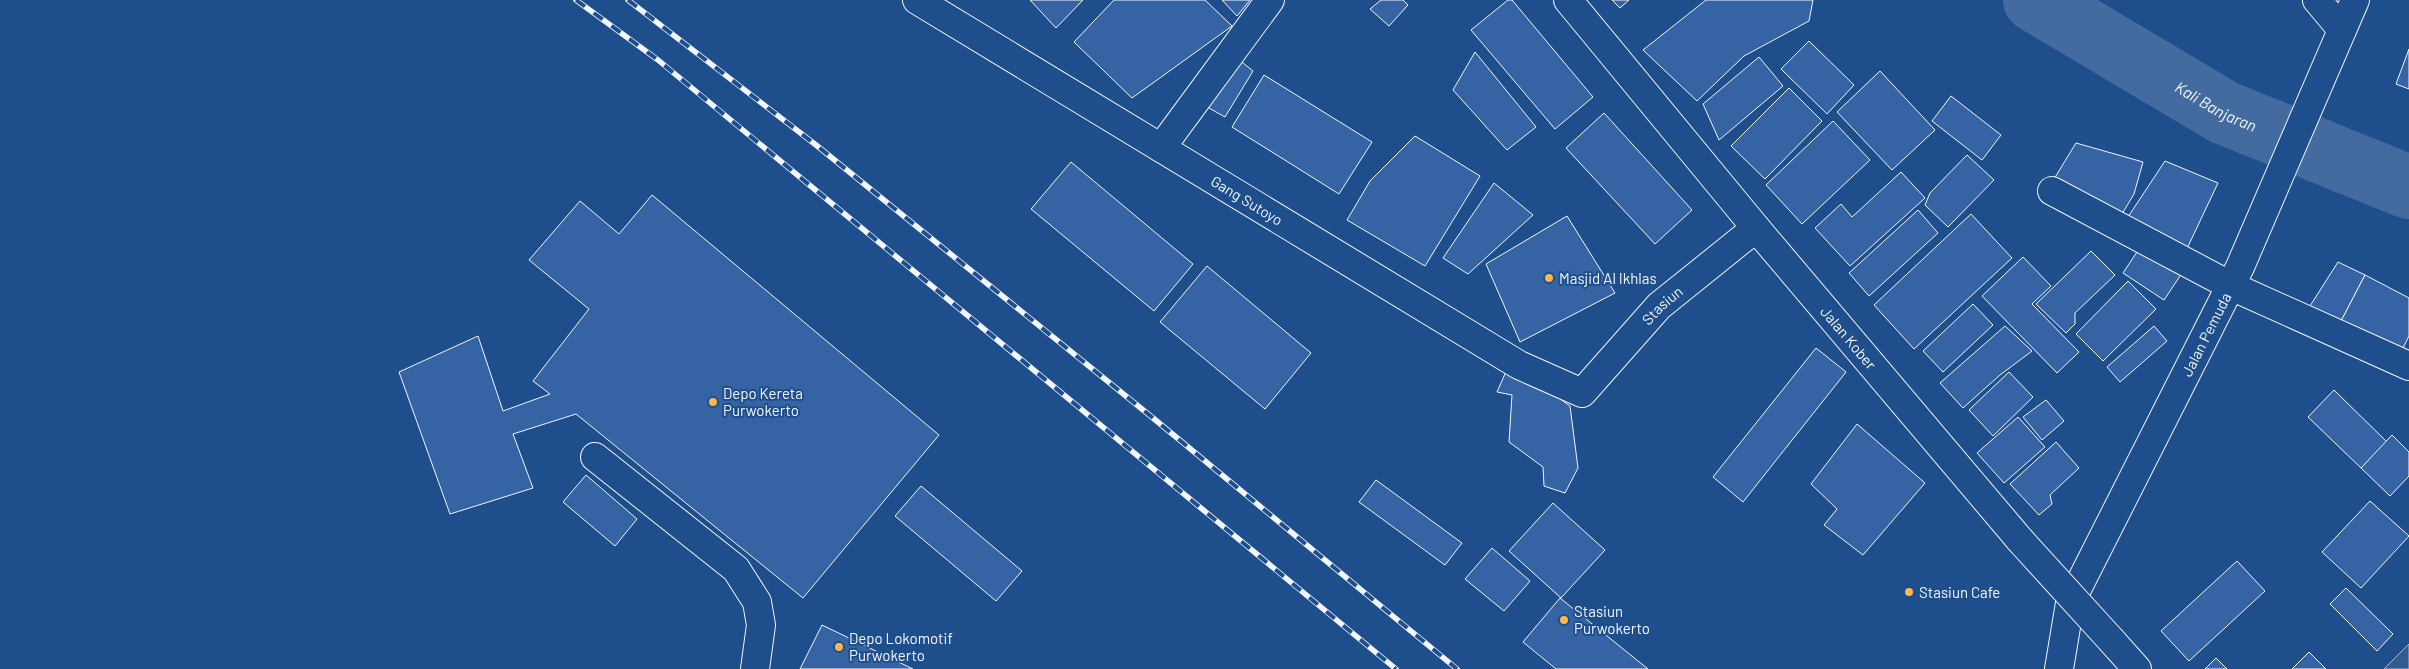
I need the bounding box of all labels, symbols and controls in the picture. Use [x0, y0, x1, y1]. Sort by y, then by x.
water label: Kali Banjaran [2172, 76, 2260, 134]
street label: Gang Sutoyo [1208, 172, 1286, 229]
place label: Masjid Al Ikhlas [1559, 269, 1657, 287]
marker: Masjid Al Ikhlas [1543, 272, 1555, 284]
street label: Stasiun [1638, 282, 1686, 328]
street label: Jalan Pemuda [2177, 289, 2235, 379]
street label: Jalan Kober [1817, 302, 1881, 373]
place label: Depo Kereta Purwokerto [723, 384, 803, 419]
marker: Depo Kereta Purwokerto [707, 396, 719, 408]
place label: Stasiun Cafe [1919, 583, 2000, 601]
marker: Stasiun Cafe [1903, 586, 1915, 598]
place label: Stasiun Purwokerto [1574, 602, 1650, 637]
marker: Stasiun Purwokerto [1558, 614, 1570, 626]
place label: Depo Lokomotif Purwokerto [849, 629, 953, 664]
marker: Depo Lokomotif Purwokerto [833, 641, 845, 653]

